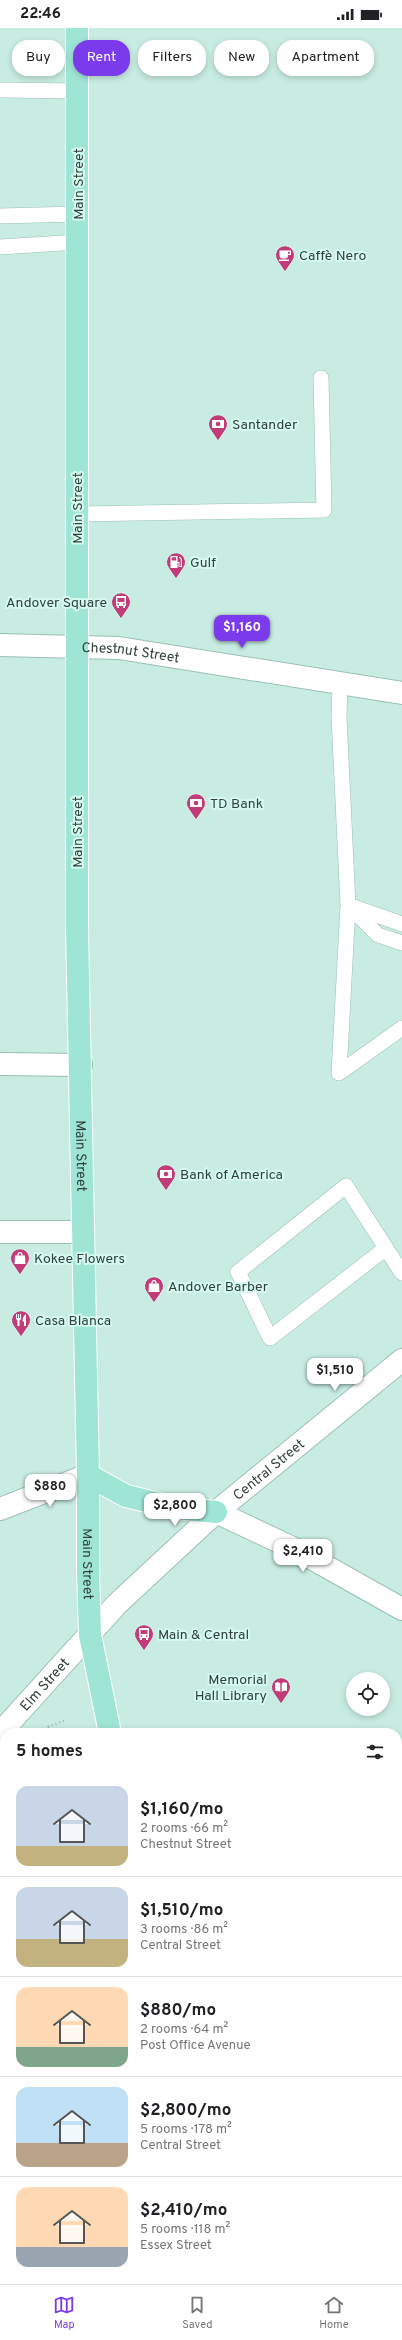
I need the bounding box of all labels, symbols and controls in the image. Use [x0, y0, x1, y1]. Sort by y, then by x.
text: 22:46 [20, 5, 61, 24]
chip: Buy [12, 40, 65, 76]
chip: Rent [73, 40, 130, 76]
chip: Filters [138, 40, 206, 76]
chip: New [214, 40, 269, 76]
chip: Apartment [277, 40, 374, 76]
street label: Main Street [71, 148, 88, 220]
cafe icon: Caffè Nero [274, 244, 296, 272]
place label: Caffè Nero [299, 248, 366, 265]
bank icon: Santander [207, 413, 229, 441]
place label: Santander [232, 417, 298, 434]
street label: Main Street [70, 472, 87, 544]
fuel station icon: Gulf [165, 551, 187, 579]
place label: Gulf [190, 555, 216, 572]
bus stop icon: Andover Square [110, 591, 132, 619]
place label: Andover Square [6, 595, 107, 612]
pin: $1,160 [209, 615, 275, 649]
text: $1,160 [223, 620, 261, 636]
street label: Chestnut Street [81, 640, 181, 668]
bank icon: TD Bank [185, 792, 207, 820]
street label: Main Street [70, 796, 87, 868]
place label: TD Bank [210, 796, 263, 813]
street label: Main Street [71, 1120, 89, 1192]
bank icon: Bank of America [155, 1163, 177, 1191]
place label: Bank of America [180, 1167, 283, 1184]
shop icon: Kokee Flowers [9, 1247, 31, 1275]
place label: Kokee Flowers [34, 1251, 125, 1268]
shop icon: Andover Barber [143, 1275, 165, 1303]
place label: Andover Barber [168, 1279, 269, 1296]
restaurant icon: Casa Blanca [10, 1309, 32, 1337]
place label: Casa Blanca [35, 1313, 111, 1330]
pin: $1,510 [302, 1358, 368, 1392]
text: $1,510 [316, 1363, 354, 1379]
street label: Central Street [230, 1436, 309, 1505]
pin: $880 [26, 1474, 74, 1508]
text: $880 [34, 1479, 66, 1495]
pin: $2,800 [142, 1493, 208, 1527]
text: $2,800 [153, 1498, 197, 1514]
street label: Main Street [78, 1528, 96, 1600]
pin: $2,410 [270, 1539, 336, 1573]
text: $2,410 [282, 1544, 324, 1560]
bus stop icon: Main & Central [133, 1623, 155, 1651]
place label: Main & Central [158, 1627, 249, 1644]
street label: Elm Street [17, 1655, 74, 1715]
place label: Memorial Hall Library [195, 1672, 267, 1705]
map controls [346, 1672, 390, 1716]
button: locate [346, 1672, 390, 1716]
library icon: Memorial Hall Library [270, 1676, 292, 1704]
text: 5 homes [16, 1741, 83, 1763]
icon: filters [364, 1741, 386, 1763]
text: $1,160/mo [140, 1799, 223, 1821]
icon: home [48, 1802, 96, 1850]
text: 2 rooms · 66 m² [140, 1821, 228, 1837]
text: Chestnut Street [140, 1837, 232, 1853]
text: $1,510/mo [140, 1900, 223, 1922]
icon: home [48, 1903, 96, 1951]
text: 3 rooms · 86 m² [140, 1922, 228, 1938]
text: Central Street [140, 1938, 221, 1954]
text: $880/mo [140, 2000, 216, 2022]
icon: home [48, 2003, 96, 2051]
text: 2 rooms · 64 m² [140, 2022, 228, 2038]
text: Post Office Avenue [140, 2038, 250, 2054]
text: $2,800/mo [140, 2100, 231, 2122]
icon: home [48, 2103, 96, 2151]
text: 5 rooms · 178 m² [140, 2122, 232, 2138]
text: Central Street [140, 2138, 221, 2154]
text: $2,410/mo [140, 2200, 227, 2222]
icon: home [48, 2203, 96, 2251]
text: 5 rooms · 118 m² [140, 2222, 230, 2238]
text: Essex Street [140, 2238, 212, 2254]
tab: Map [53, 2294, 75, 2332]
tab: Saved [182, 2294, 213, 2332]
tab: Home [319, 2294, 349, 2332]

